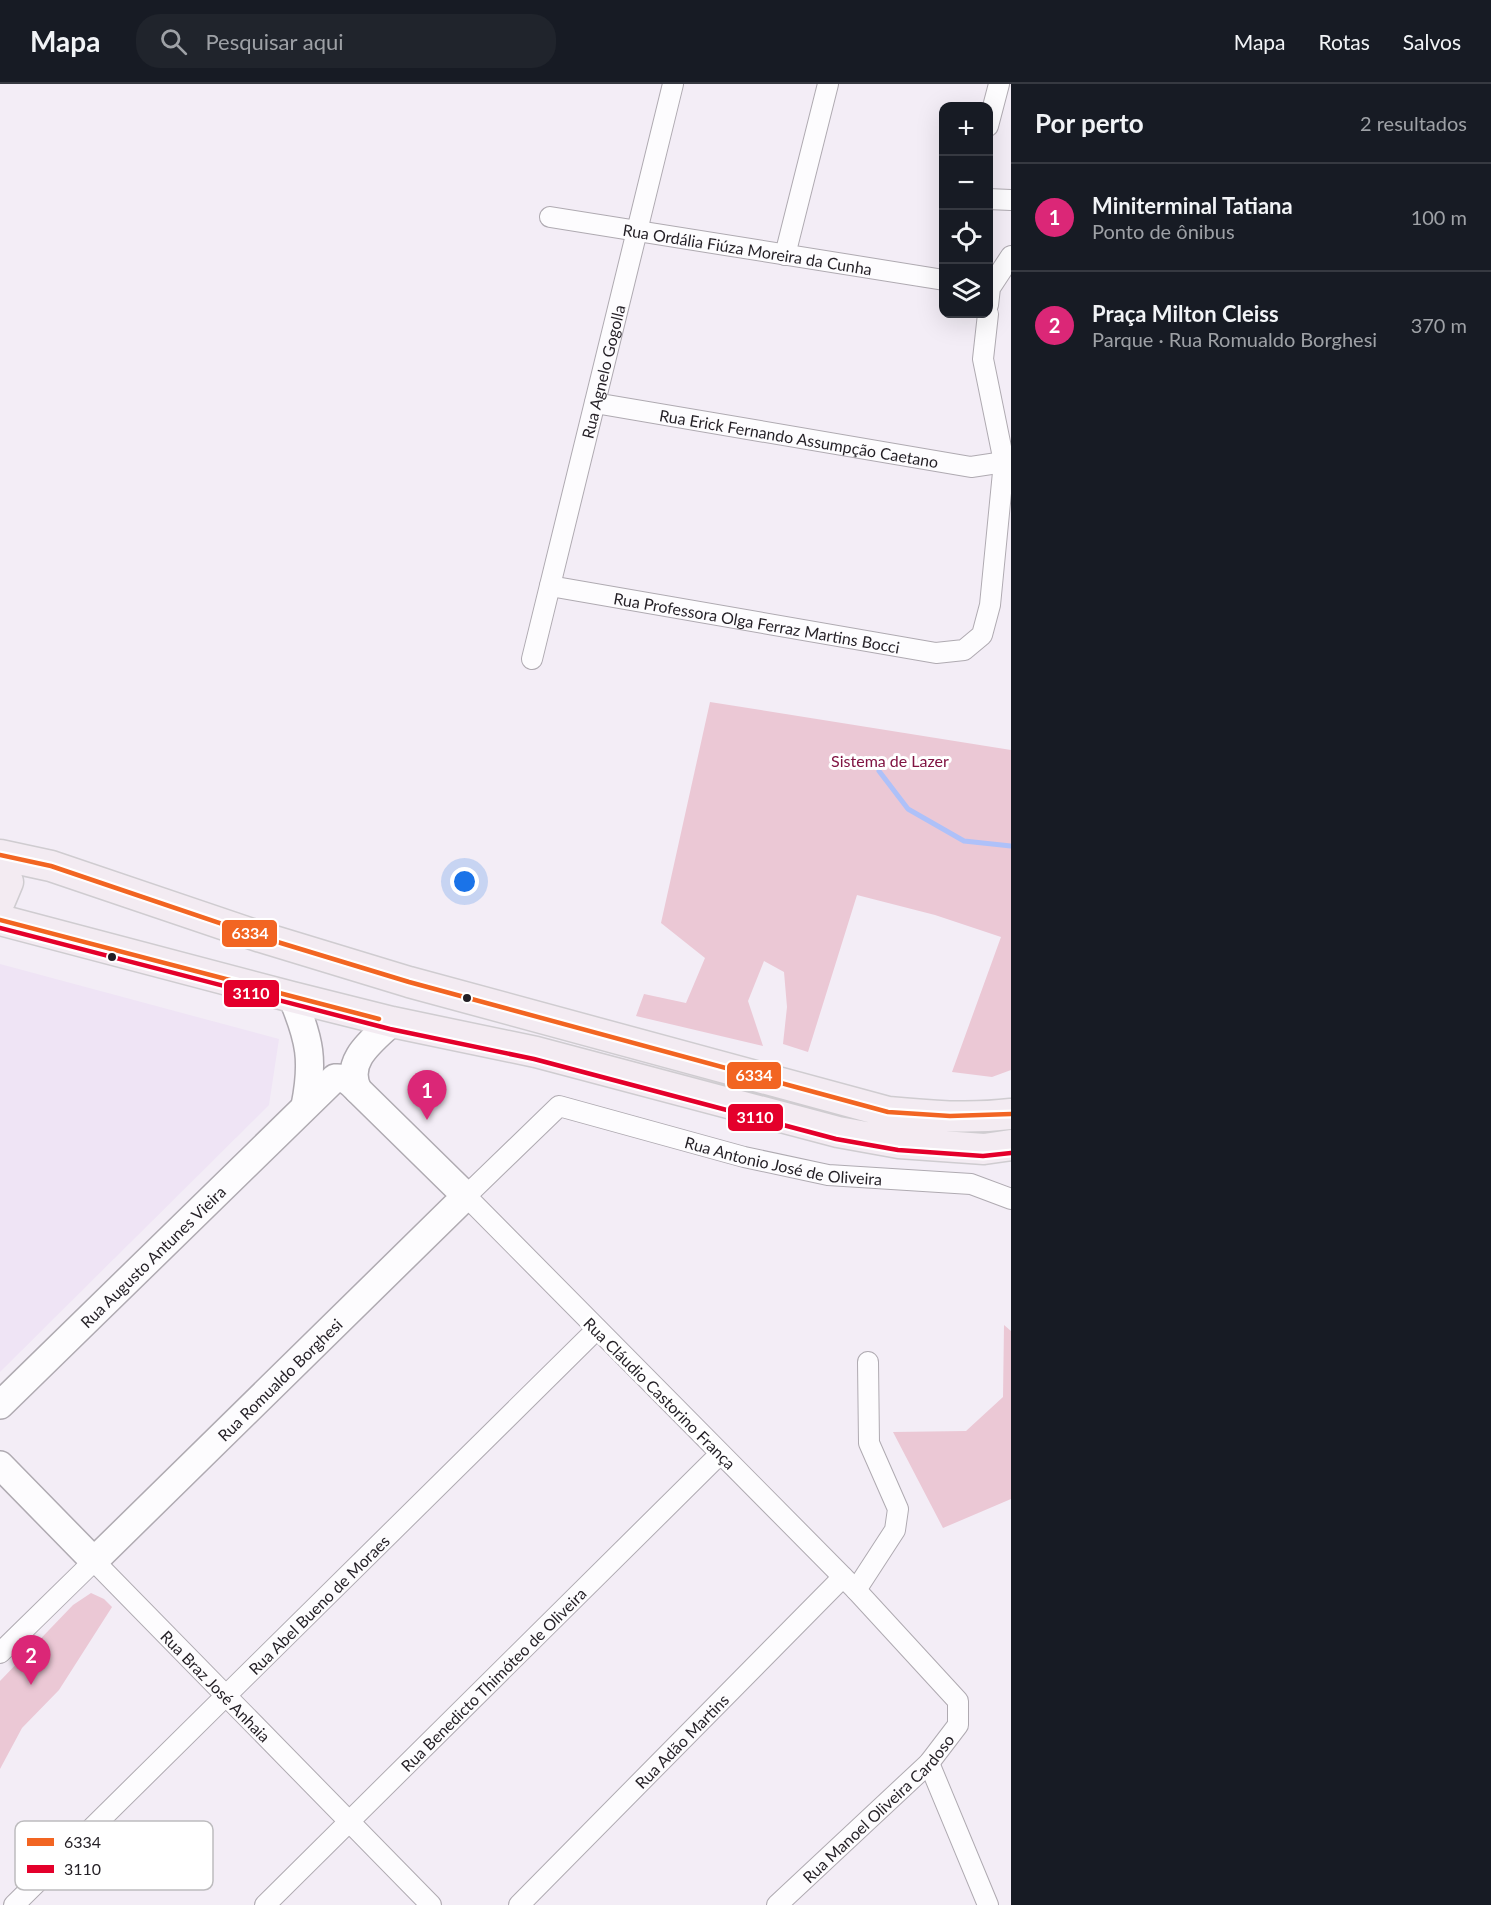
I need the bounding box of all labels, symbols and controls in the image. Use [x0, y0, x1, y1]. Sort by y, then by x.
search box [136, 14, 556, 68]
text: Mapa [30, 24, 100, 58]
icon: search [157, 25, 190, 58]
text: Pesquisar aqui [205, 28, 344, 55]
text: Mapa [1234, 29, 1286, 54]
text: Rotas [1319, 29, 1370, 54]
text: Salvos [1403, 29, 1461, 54]
map controls [939, 102, 993, 318]
button: + [939, 102, 993, 156]
text: Por perto [1035, 107, 1144, 139]
text: 2 resultados [1360, 111, 1467, 135]
button: − [939, 156, 993, 210]
text: Miniterminal Tatiana [1092, 192, 1293, 219]
text: 1 [1049, 205, 1060, 229]
text: 100 m [1411, 205, 1467, 229]
button: locate [939, 210, 993, 264]
street label: Rua Ordália Fiúza Moreira da Cunha [621, 219, 873, 278]
text: Ponto de ônibus [1092, 219, 1235, 243]
button: layers [939, 264, 993, 318]
text: Praça Milton Cleiss [1092, 300, 1279, 327]
street label: Rua Agnelo Gogolla [577, 303, 628, 440]
text: 2 [1049, 313, 1060, 337]
text: 370 m [1411, 313, 1467, 337]
text: Parque · Rua Romualdo Borghesi [1092, 327, 1377, 351]
street label: Rua Erick Fernando Assumpção Caetano [658, 405, 940, 471]
street label: Rua Professora Olga Ferraz Martins Bocci [612, 588, 901, 656]
park label: Sistema de Lazer [831, 751, 949, 770]
your location [450, 867, 479, 896]
line badge: 6334 [221, 919, 278, 948]
text: 6334 [231, 923, 269, 942]
unlabelled marker [106, 951, 118, 963]
line badge: 3110 [223, 979, 280, 1008]
text: 3110 [232, 983, 270, 1002]
unlabelled marker [461, 992, 473, 1004]
line badge: 6334 [726, 1061, 782, 1090]
text: 6334 [735, 1065, 773, 1084]
pin: 1 [408, 1070, 446, 1120]
line badge: 3110 [727, 1103, 784, 1132]
text: 3110 [736, 1107, 774, 1126]
street label: Rua Antonio José de Oliveira [683, 1132, 883, 1188]
street label: Rua Augusto Antunes Vieira [76, 1181, 229, 1331]
street label: Rua Cláudio Castorino França [580, 1313, 740, 1473]
street label: Rua Romualdo Borghesi [213, 1314, 345, 1444]
street label: Rua Abel Bueno de Moraes [244, 1531, 393, 1678]
street label: Rua Benedicto Thimóteo de Oliveira [396, 1583, 590, 1775]
street label: Rua Braz José Anhaia [157, 1626, 275, 1745]
pin: 2 [12, 1636, 51, 1685]
street label: Rua Adão Martins [631, 1689, 732, 1792]
street label: Rua Manoel Oliveira Cardoso [798, 1730, 957, 1886]
legend [15, 1821, 213, 1890]
text: 6334 [64, 1832, 101, 1851]
text: 3110 [64, 1859, 101, 1878]

